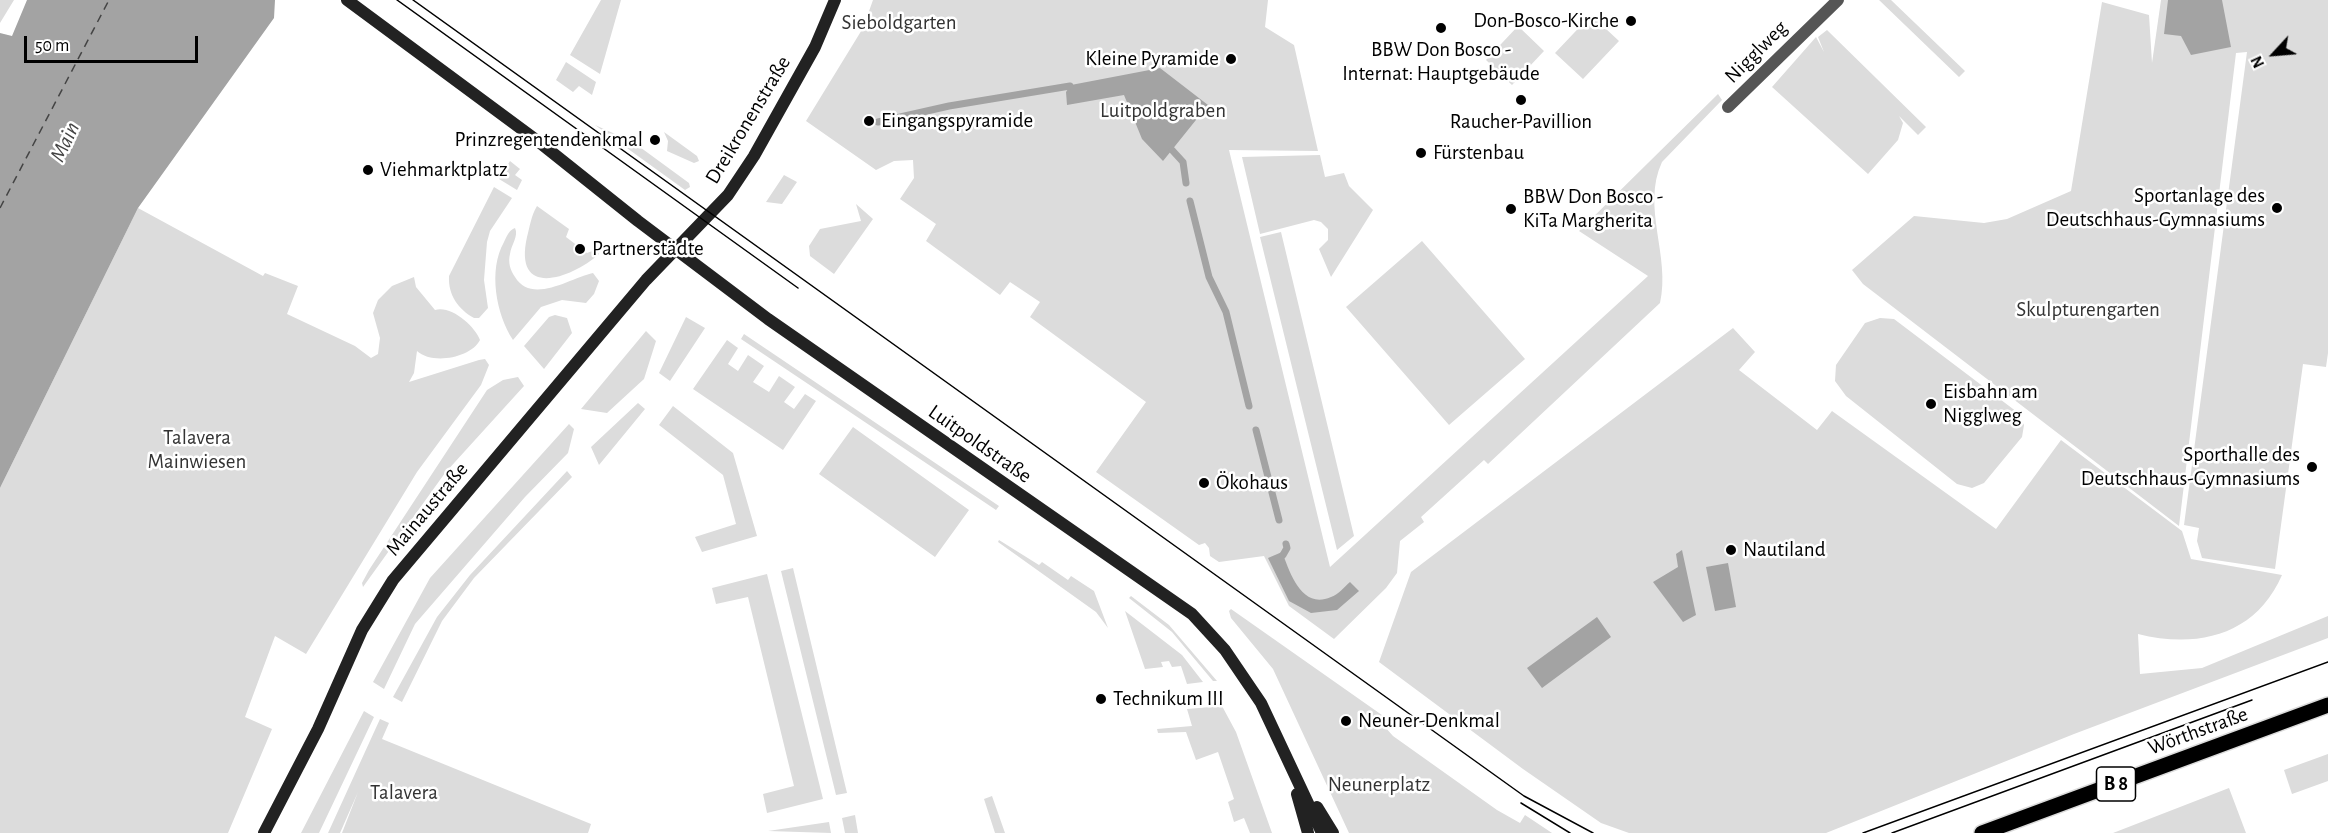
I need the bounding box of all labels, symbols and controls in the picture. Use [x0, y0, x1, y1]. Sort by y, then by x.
place label: Don-Bosco-Kirche [1473, 8, 1619, 34]
park label: Sieboldgarten [842, 10, 956, 36]
marker: Don-Bosco-Kirche [1624, 14, 1638, 28]
street label: Nigglweg [1719, 15, 1793, 89]
marker: BBW Don Bosco - Internat: Hauptgebäude [1434, 21, 1448, 35]
scale bar [27, 24, 201, 62]
north arrow [2244, 24, 2304, 84]
text: 50 m [35, 37, 69, 55]
place label: BBW Don Bosco - Internat: Hauptgebäude [1342, 37, 1540, 87]
place label: Kleine Pyramide [1085, 46, 1219, 72]
street label: Dreikronenstraße [700, 51, 796, 189]
marker: Kleine Pyramide [1224, 52, 1238, 66]
text: N [2248, 53, 2267, 70]
marker: Raucher-Pavillion [1514, 93, 1528, 107]
park label: Luitpoldgraben [1100, 98, 1226, 124]
place label: Eingangspyramide [881, 108, 1033, 134]
place label: Raucher-Pavillion [1450, 109, 1592, 135]
marker: Eingangspyramide [862, 114, 876, 128]
water label: Main [44, 118, 86, 166]
place label: Prinzregentendenkmal [454, 127, 643, 153]
marker: Prinzregentendenkmal [648, 133, 662, 147]
place label: Fürstenbau [1433, 140, 1524, 166]
marker: Fürstenbau [1414, 146, 1428, 160]
place label: Viehmarktplatz [380, 157, 508, 183]
marker: Viehmarktplatz [361, 163, 375, 177]
place label: Sportanlage des Deutschhaus-Gymnasiums [2046, 183, 2265, 233]
place label: BBW Don Bosco - KiTa Margherita [1523, 184, 1663, 234]
marker: Sportanlage des Deutschhaus-Gymnasiums [2270, 201, 2284, 215]
marker: BBW Don Bosco - KiTa Margherita [1504, 202, 1518, 216]
place label: Partnerstädte [592, 236, 704, 262]
marker: Partnerstädte [573, 242, 587, 256]
park label: Skulpturengarten [2016, 297, 2160, 323]
place label: Eisbahn am Nigglweg [1943, 379, 2038, 429]
marker: Eisbahn am Nigglweg [1924, 397, 1938, 411]
street label: Luitpoldstraße [923, 399, 1037, 489]
park label: Talavera Mainwiesen [148, 425, 246, 475]
place label: Sporthalle des Deutschhaus-Gymnasiums [2081, 442, 2300, 492]
street label: Mainaustraße [381, 457, 473, 561]
marker: Sporthalle des Deutschhaus-Gymnasiums [2305, 460, 2319, 474]
place label: Ökohaus [1216, 470, 1288, 496]
marker: Ökohaus [1197, 476, 1211, 490]
place label: Nautiland [1743, 537, 1826, 563]
marker: Nautiland [1724, 543, 1738, 557]
place label: Technikum III [1113, 686, 1224, 712]
marker: Technikum III [1094, 692, 1108, 706]
street label: Wörthstraße [2145, 701, 2251, 761]
place label: Neuner-Denkmal [1358, 708, 1500, 734]
marker: Neuner-Denkmal [1339, 714, 1353, 728]
road number: B 8 [2096, 767, 2136, 801]
park label: Neunerplatz [1328, 772, 1430, 798]
park label: Talavera [370, 780, 438, 806]

